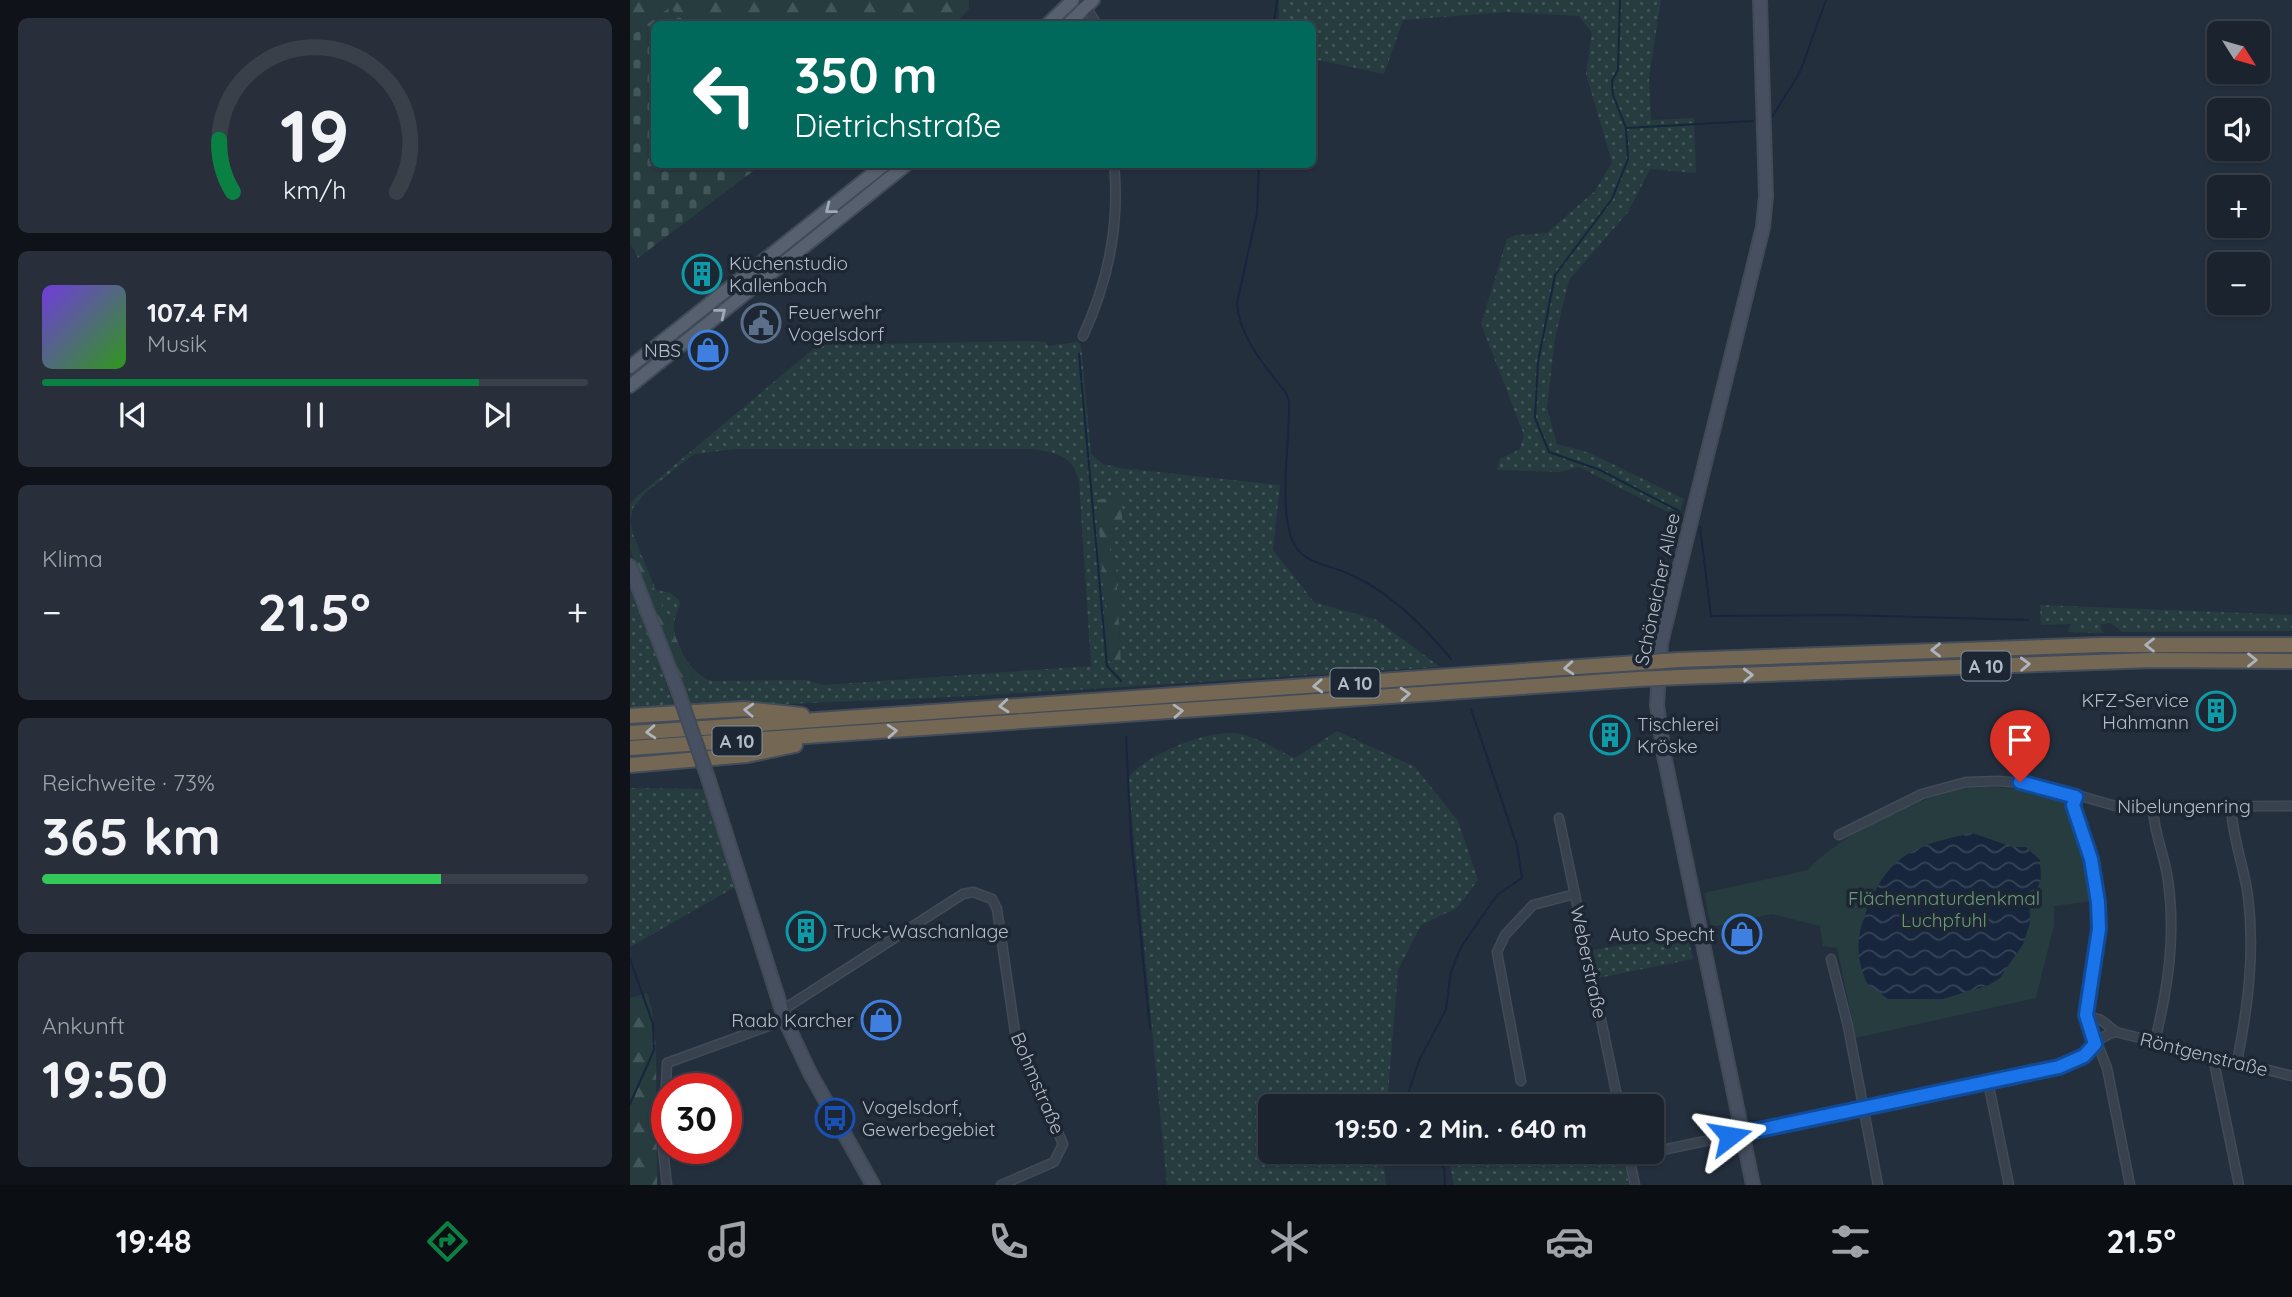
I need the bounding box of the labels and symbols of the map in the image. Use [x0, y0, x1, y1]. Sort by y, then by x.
north arrow [2207, 21, 2270, 84]
one-way arrow [825, 200, 837, 213]
place label: Küchenstudio Kallenbach [729, 251, 848, 297]
building icon: Küchenstudio Kallenbach [681, 253, 723, 295]
place label: Feuerwehr Vogelsdorf [788, 300, 884, 346]
public building icon: Feuerwehr Vogelsdorf [740, 302, 782, 344]
one-way arrow [714, 308, 726, 321]
shop icon: NBS [687, 329, 729, 371]
place label: NBS [644, 338, 681, 362]
street label: Schöneicher Allee [1629, 511, 1685, 667]
one-way arrow [2145, 637, 2155, 653]
one-way arrow [1931, 643, 1942, 658]
road number: A 10 [1962, 652, 2010, 680]
one-way arrow [2247, 653, 2258, 668]
one-way arrow [2019, 657, 2030, 672]
one-way arrow [1563, 660, 1574, 675]
one-way arrow [1743, 667, 1754, 682]
road number: A 10 [1330, 668, 1380, 698]
one-way arrow [1312, 678, 1323, 693]
one-way arrow [1400, 687, 1411, 702]
place label: KFZ-Service Hahmann [2081, 688, 2189, 734]
building icon: KFZ-Service Hahmann [2195, 690, 2237, 732]
one-way arrow [998, 698, 1009, 713]
one-way arrow [743, 703, 754, 718]
one-way arrow [1173, 704, 1184, 719]
pin [1990, 710, 2050, 782]
place label: Tischlerei Kröske [1637, 712, 1719, 758]
building icon: Tischlerei Kröske [1589, 714, 1631, 756]
one-way arrow [887, 723, 898, 738]
one-way arrow [645, 724, 656, 739]
road number: A 10 [712, 726, 762, 756]
street label: Nibelungenring [2117, 794, 2251, 818]
park label: Flächennaturdenkmal Luchpfuhl [1848, 886, 2040, 932]
street label: Weberstraße [1565, 903, 1613, 1021]
building icon: Truck-Waschanlage [785, 910, 827, 952]
shop icon: Auto Specht [1721, 913, 1763, 955]
place label: Truck-Waschanlage [833, 919, 1009, 943]
place label: Auto Specht [1609, 922, 1715, 946]
shop icon: Raab Karcher [860, 999, 902, 1041]
place label: Raab Karcher [731, 1008, 855, 1032]
street label: Röntgenstraße [2138, 1027, 2270, 1081]
street label: Bohmstraße [1006, 1029, 1070, 1137]
speed limit sign: 30 [651, 1073, 742, 1164]
place label: Vogelsdorf, Gewerbegebiet [862, 1095, 995, 1141]
bus stop icon: Vogelsdorf, Gewerbegebiet [814, 1097, 856, 1139]
position arrow [1693, 1099, 1767, 1173]

